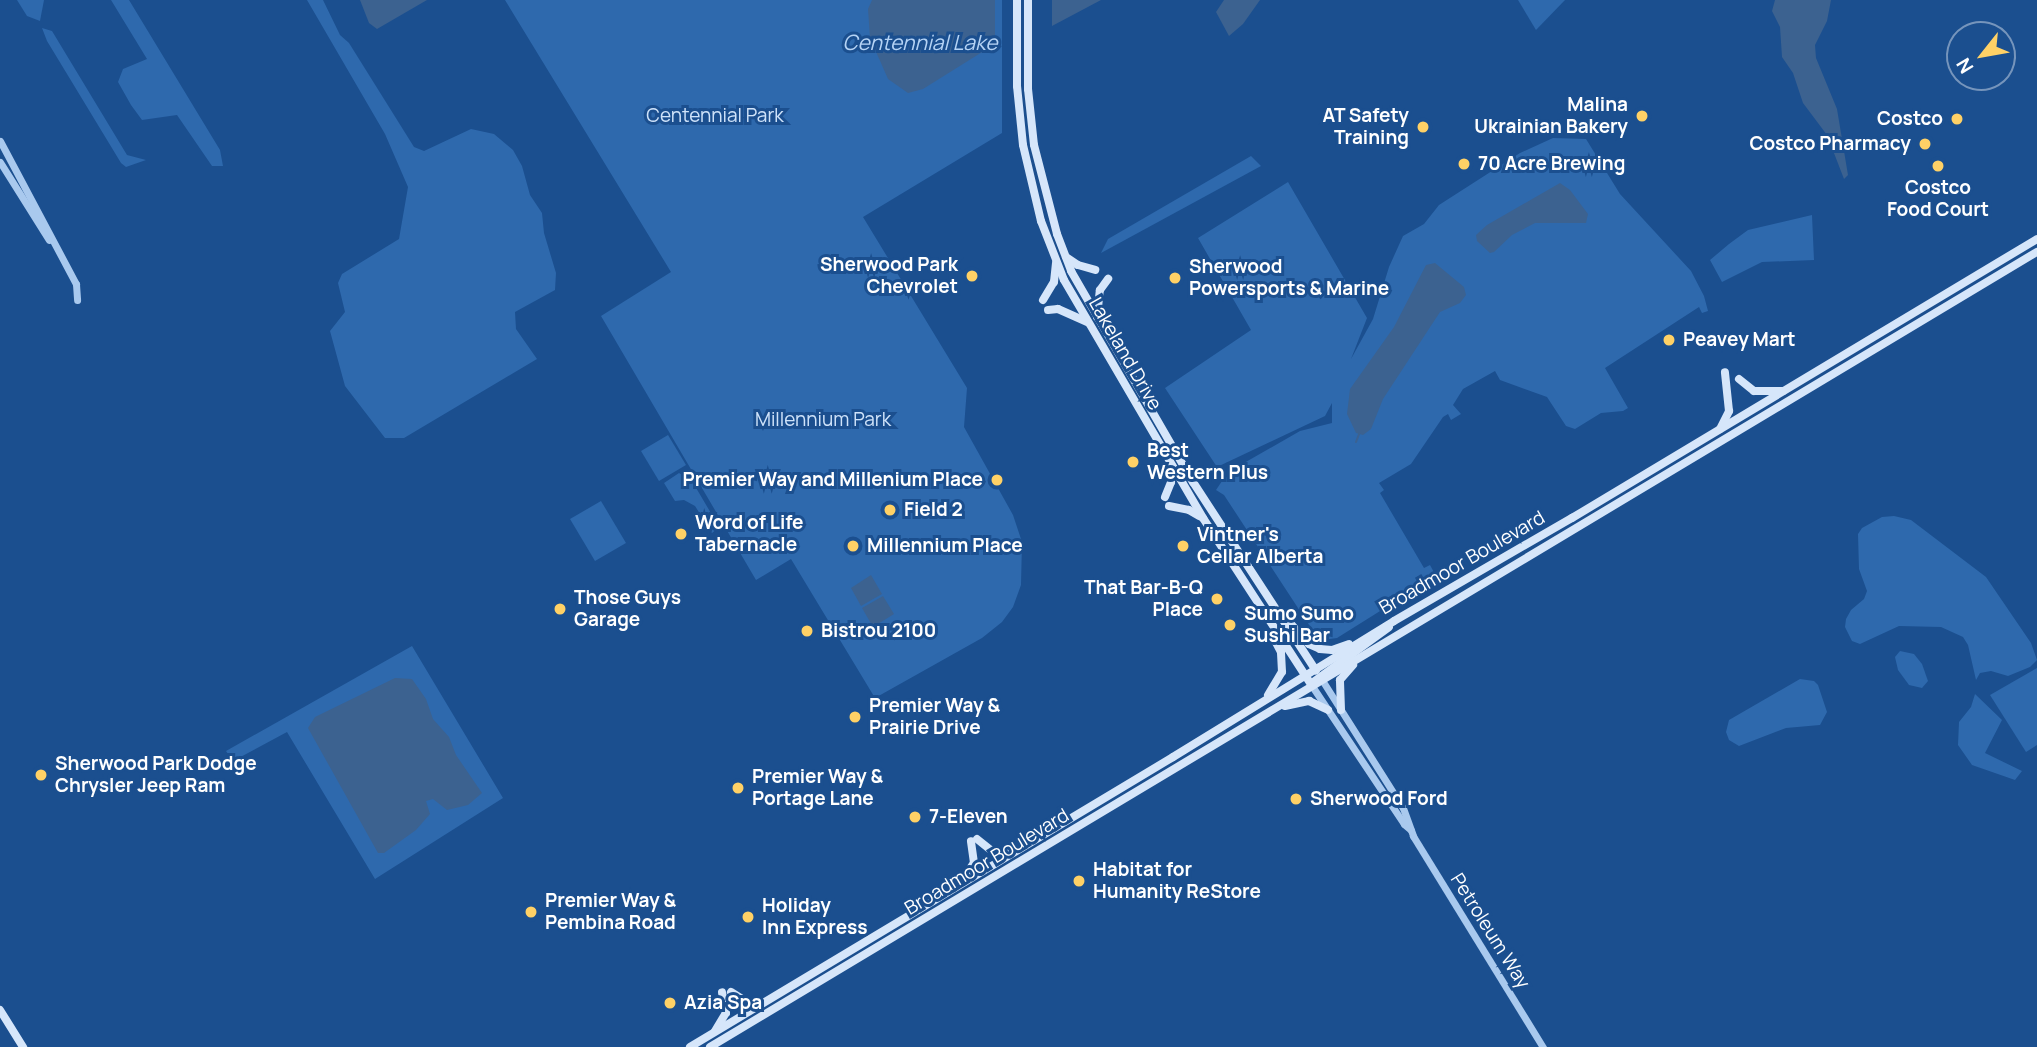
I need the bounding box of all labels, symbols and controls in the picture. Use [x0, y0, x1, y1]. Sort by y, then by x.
north arrow [1946, 21, 2016, 91]
water label: Centennial Lake [843, 29, 997, 55]
text: N [1950, 53, 1979, 78]
place label: Malina Ukrainian Bakery [1474, 94, 1628, 138]
park label: Centennial Park [646, 105, 784, 127]
place label: AT Safety Training [1322, 105, 1409, 149]
marker: Malina Ukrainian Bakery [1634, 108, 1650, 124]
place label: Costco [1877, 108, 1943, 130]
marker: Costco [1949, 111, 1965, 127]
marker: AT Safety Training [1415, 119, 1431, 135]
place label: Costco Pharmacy [1750, 133, 1911, 155]
marker: Costco Pharmacy [1917, 136, 1933, 152]
place label: 70 Acre Brewing [1478, 153, 1625, 175]
marker: 70 Acre Brewing [1456, 156, 1472, 172]
marker: Costco Food Court [1930, 158, 1946, 174]
place label: Costco Food Court [1887, 177, 1989, 221]
place label: Sherwood Park Chevrolet [820, 254, 958, 298]
place label: Sherwood Powersports & Marine [1189, 256, 1389, 300]
marker: Sherwood Park Chevrolet [964, 268, 980, 284]
marker: Sherwood Powersports & Marine [1167, 270, 1183, 286]
street label: Lakeland Drive [1084, 294, 1166, 414]
place label: Peavey Mart [1683, 329, 1796, 351]
marker: Peavey Mart [1661, 332, 1677, 348]
park label: Millennium Park [755, 409, 891, 431]
place label: Best Western Plus [1147, 440, 1268, 484]
marker: Best Western Plus [1125, 454, 1141, 470]
place label: Premier Way and Millenium Place [683, 469, 983, 491]
marker: Premier Way and Millenium Place [989, 472, 1005, 488]
place label: Field 2 [904, 499, 963, 521]
marker: Field 2 [882, 502, 898, 518]
street label: Broadmoor Boulevard [1375, 506, 1549, 620]
place label: Word of Life Tabernacle [695, 512, 803, 556]
place label: Vintner's Cellar Alberta [1197, 524, 1323, 568]
marker: Word of Life Tabernacle [673, 526, 689, 542]
place label: Millennium Place [867, 535, 1023, 557]
marker: Millennium Place [845, 538, 861, 554]
marker: Vintner's Cellar Alberta [1175, 538, 1191, 554]
place label: That Bar-B-Q Place [1084, 577, 1203, 621]
place label: Those Guys Garage [574, 587, 681, 631]
marker: That Bar-B-Q Place [1209, 591, 1225, 607]
marker: Those Guys Garage [552, 601, 568, 617]
place label: Sumo Sumo Sushi Bar [1244, 603, 1354, 647]
marker: Sumo Sumo Sushi Bar [1222, 617, 1238, 633]
place label: Bistrou 2100 [821, 620, 936, 642]
marker: Bistrou 2100 [799, 623, 815, 639]
place label: Premier Way & Prairie Drive [869, 695, 1000, 739]
marker: Premier Way & Prairie Drive [847, 709, 863, 725]
place label: Sherwood Park Dodge Chrysler Jeep Ram [55, 753, 257, 797]
place label: Premier Way & Portage Lane [752, 766, 883, 810]
marker: Sherwood Park Dodge Chrysler Jeep Ram [33, 767, 49, 783]
marker: Premier Way & Portage Lane [730, 780, 746, 796]
place label: Sherwood Ford [1310, 788, 1448, 810]
marker: Sherwood Ford [1288, 791, 1304, 807]
street label: Broadmoor Boulevard [901, 804, 1073, 920]
place label: 7-Eleven [929, 806, 1008, 828]
marker: 7-Eleven [907, 809, 923, 825]
place label: Habitat for Humanity ReStore [1093, 859, 1261, 903]
street label: Petroleum Way [1445, 869, 1535, 993]
marker: Habitat for Humanity ReStore [1071, 873, 1087, 889]
place label: Premier Way & Pembina Road [545, 890, 676, 934]
place label: Holiday Inn Express [762, 895, 868, 939]
marker: Premier Way & Pembina Road [523, 904, 539, 920]
marker: Holiday Inn Express [740, 909, 756, 925]
place label: Azia Spa [684, 992, 762, 1014]
marker: Azia Spa [662, 995, 678, 1011]

